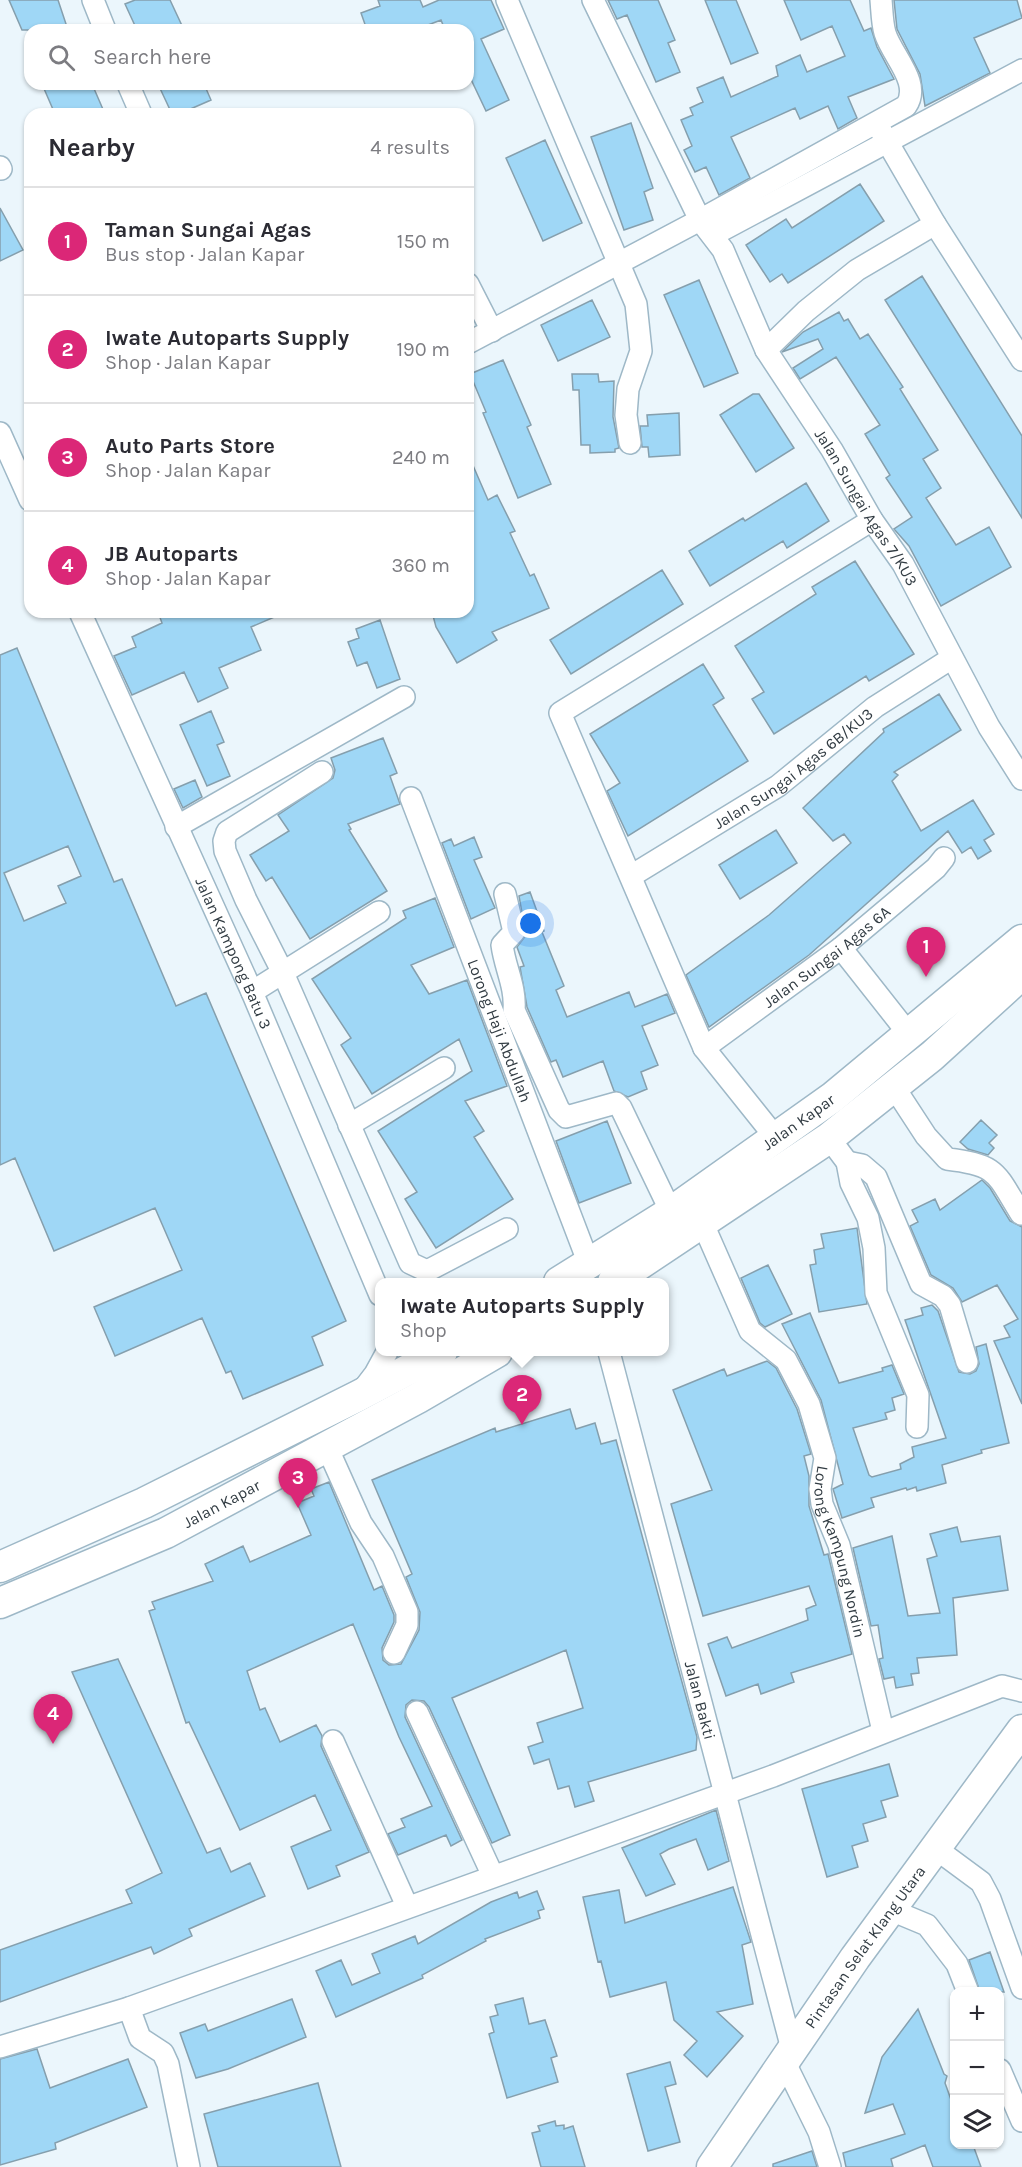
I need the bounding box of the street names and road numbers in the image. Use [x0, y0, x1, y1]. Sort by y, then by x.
street label: Jalan Sungai Agas 7/KU3 [811, 425, 922, 589]
street label: Jalan Sungai Agas 6B/KU3 [710, 704, 876, 833]
street label: Jalan Kampong Batu 3 [192, 874, 276, 1031]
street label: Jalan Sungai Agas 6A [759, 901, 894, 1011]
street label: Lorong Haji Abdullah [464, 956, 536, 1105]
street label: Jalan Kapar [758, 1089, 838, 1154]
street label: Lorong Kampung Nordin [810, 1464, 870, 1640]
street label: Jalan Kapar [180, 1475, 263, 1532]
street label: Jalan Bakti [681, 1659, 720, 1742]
street label: Pintasan Selat Klang Utara [800, 1862, 929, 2032]

